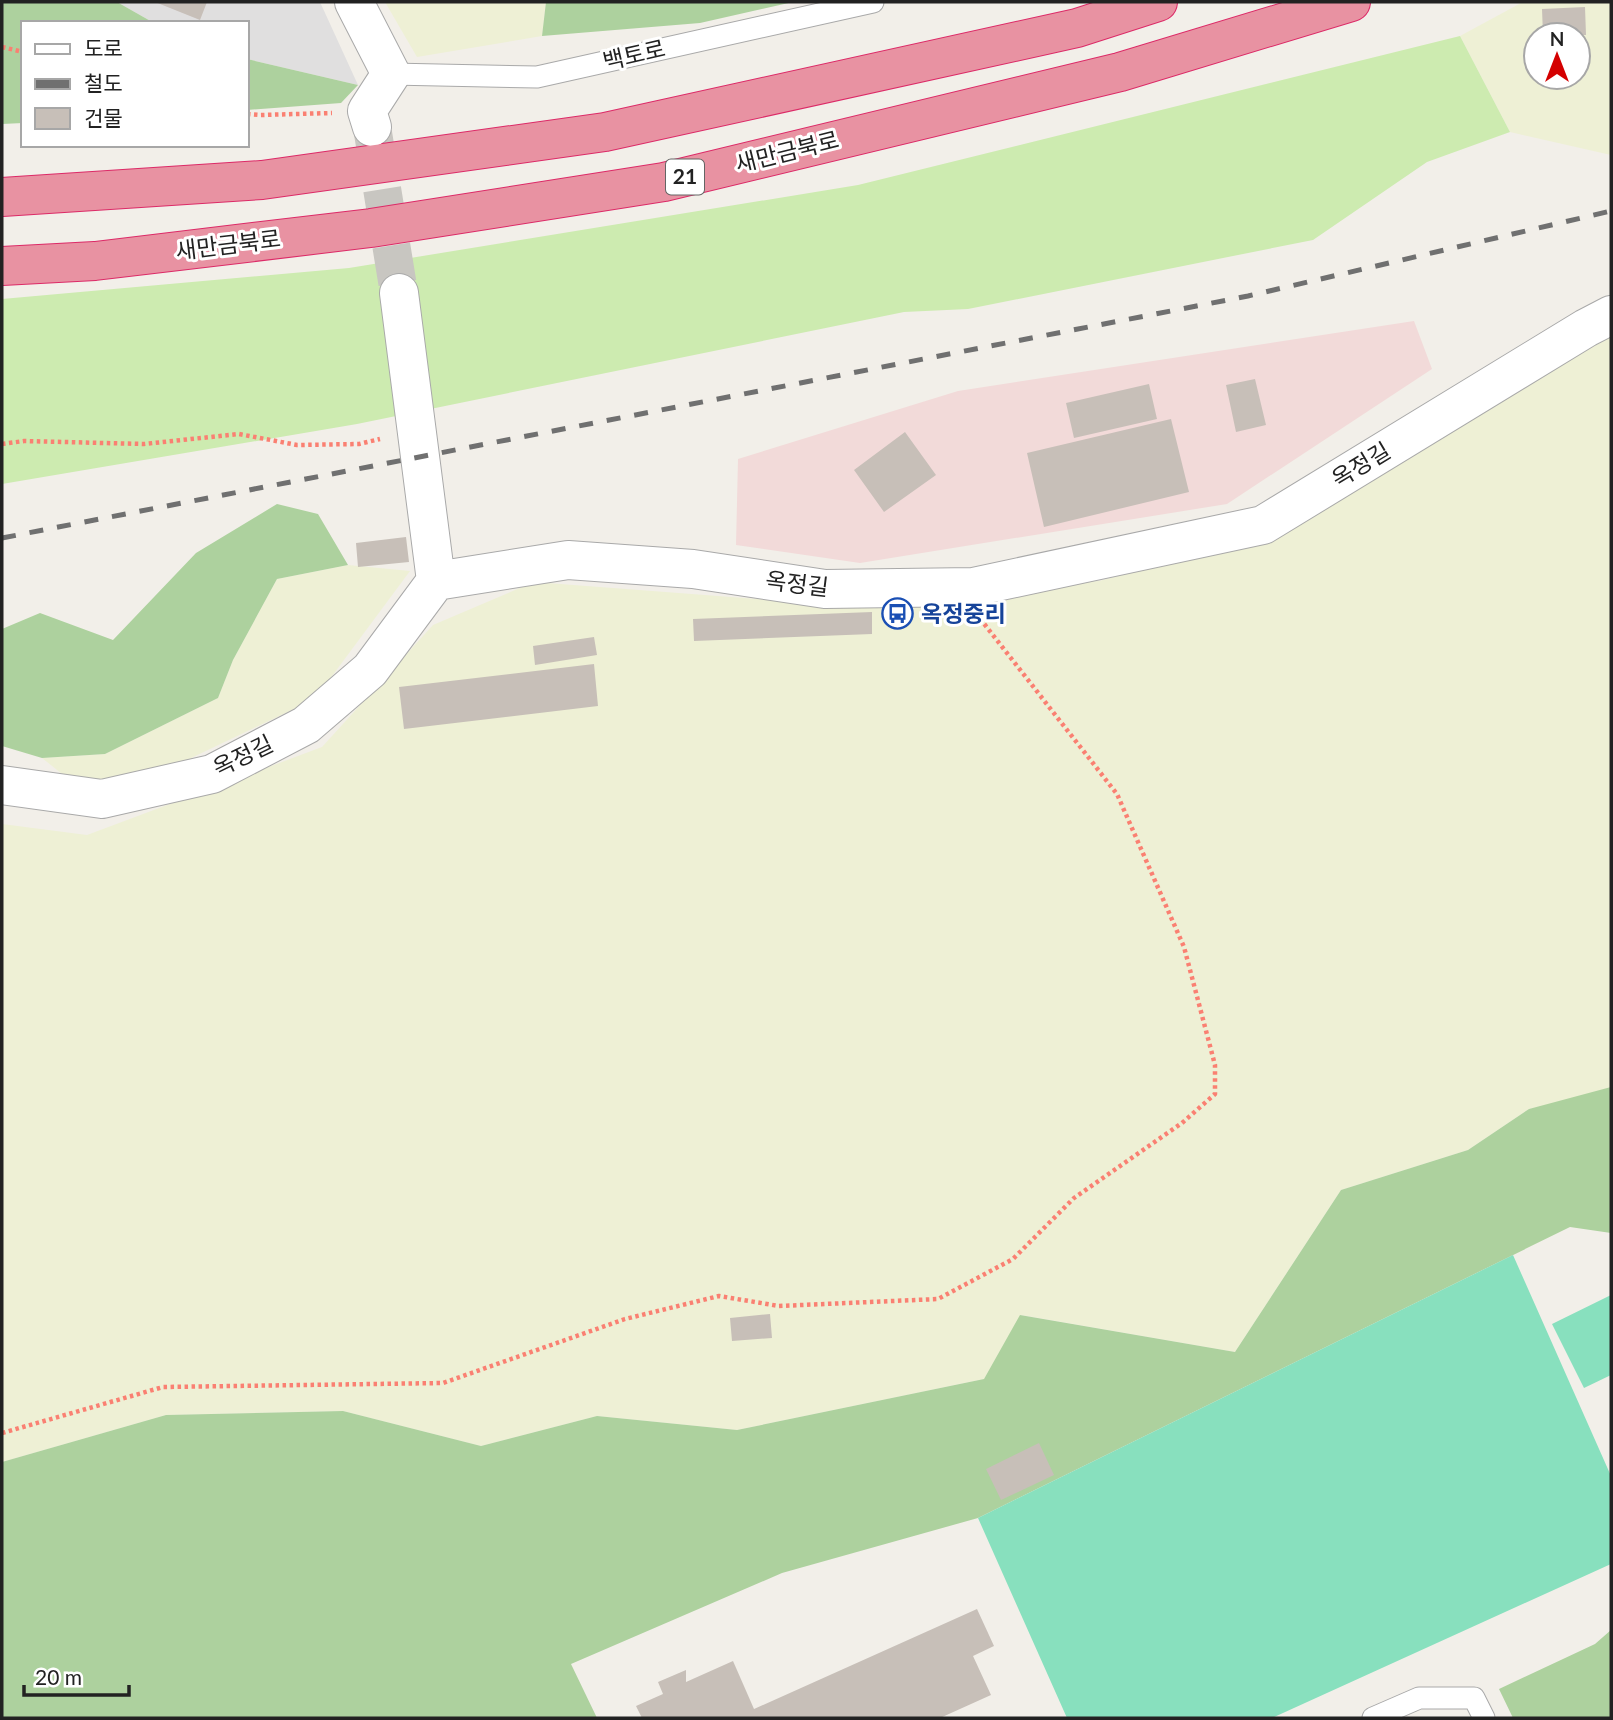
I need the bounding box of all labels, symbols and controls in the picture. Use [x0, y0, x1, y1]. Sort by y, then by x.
legend [21, 21, 248, 147]
north arrow [1522, 21, 1592, 91]
text: N [1550, 27, 1564, 50]
street label: 백토로 [600, 33, 668, 75]
text: 도로 [84, 35, 123, 60]
text: 철도 [84, 70, 123, 95]
text: 건물 [84, 105, 123, 130]
street label: 새만금북로 [732, 125, 841, 177]
road number: 21 [666, 160, 704, 194]
street label: 새만금북로 [174, 224, 282, 264]
street label: 옥정길 [1326, 436, 1395, 492]
street label: 옥정길 [764, 565, 830, 601]
bus stop icon: 옥정중리 [881, 597, 915, 631]
place label: 옥정중리 [921, 599, 1006, 627]
street label: 옥정길 [208, 729, 277, 782]
scale bar [24, 1654, 130, 1698]
text: 20 m [35, 1664, 82, 1689]

